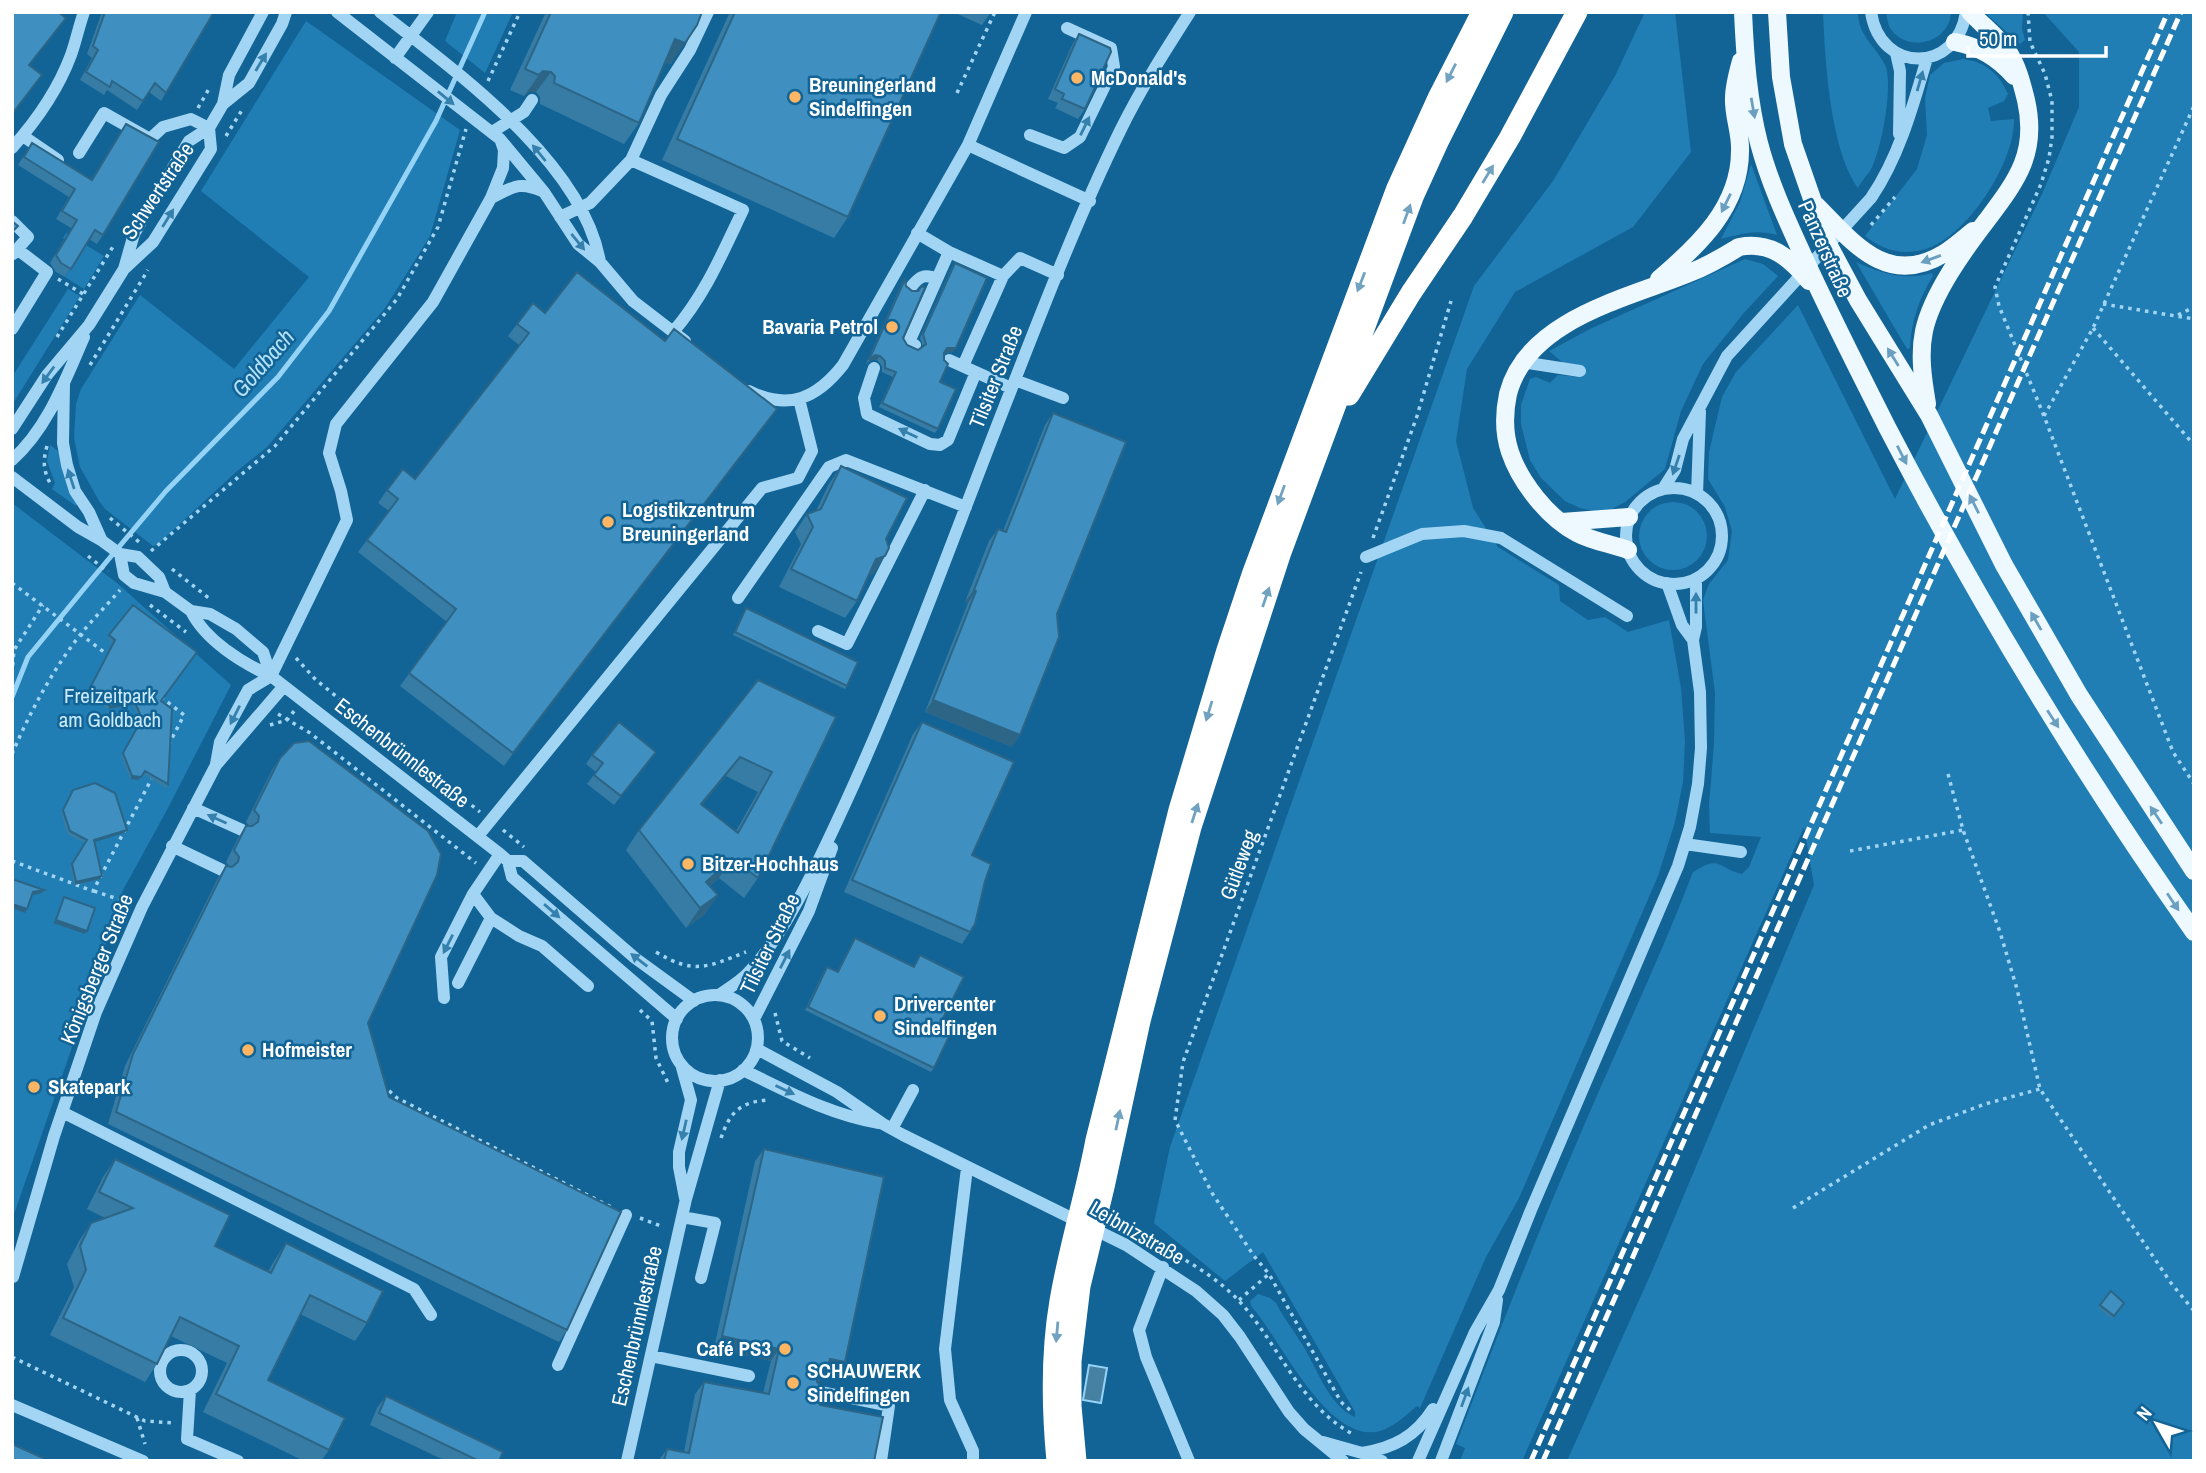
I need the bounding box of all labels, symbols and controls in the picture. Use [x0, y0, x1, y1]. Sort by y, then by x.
scale bar [1968, 14, 2106, 58]
text: 50 m [1979, 24, 2017, 53]
one-way arrow [254, 53, 267, 72]
place label: McDonald's [1091, 63, 1187, 92]
one-way arrow [1445, 63, 1456, 83]
place label: Breuningerland Sindelfingen [809, 70, 936, 123]
marker: McDonald's [1069, 70, 1085, 86]
one-way arrow [1915, 70, 1926, 92]
marker: Breuningerland Sindelfingen [787, 89, 803, 105]
one-way arrow [437, 90, 455, 105]
one-way arrow [1748, 97, 1759, 119]
one-way arrow [1080, 116, 1091, 136]
street label: Schwertstraße [115, 137, 201, 245]
one-way arrow [532, 144, 547, 161]
one-way arrow [1482, 164, 1495, 183]
one-way arrow [1720, 193, 1732, 213]
street label: Panzerstraße [1791, 196, 1860, 302]
one-way arrow [1402, 204, 1413, 225]
one-way arrow [162, 208, 175, 227]
one-way arrow [570, 232, 585, 250]
one-way arrow [1920, 253, 1941, 264]
one-way arrow [1356, 272, 1367, 293]
place label: Bavaria Petrol [762, 312, 878, 341]
marker: Bavaria Petrol [884, 319, 900, 335]
street label: Tilsiter Straße [962, 321, 1029, 433]
water label: Goldbach [224, 322, 301, 403]
one-way arrow [1886, 347, 1899, 366]
one-way arrow [41, 366, 55, 384]
one-way arrow [898, 428, 918, 439]
one-way arrow [1896, 445, 1908, 465]
one-way arrow [1670, 455, 1681, 476]
one-way arrow [66, 468, 76, 489]
one-way arrow [1275, 484, 1286, 505]
one-way arrow [1968, 494, 1979, 514]
place label: Logistikzentrum Breuningerland [622, 495, 755, 548]
marker: Logistikzentrum Breuningerland [600, 514, 616, 530]
one-way arrow [1261, 586, 1272, 607]
one-way arrow [1690, 592, 1702, 614]
one-way arrow [2030, 611, 2042, 631]
park label: Freizeitpark am Goldbach [59, 681, 161, 734]
street label: Eschenbrünnlestraße [329, 691, 476, 814]
one-way arrow [1203, 700, 1213, 721]
one-way arrow [229, 705, 241, 725]
one-way arrow [2047, 709, 2060, 729]
one-way arrow [1191, 803, 1201, 824]
one-way arrow [2150, 805, 2163, 824]
one-way arrow [207, 813, 228, 824]
street label: Gütleweg [1212, 825, 1265, 904]
place label: Bitzer-Hochhaus [702, 849, 839, 878]
marker: Bitzer-Hochhaus [680, 856, 696, 872]
street label: Königsberger Straße [53, 889, 140, 1048]
street label: Tilsiter Straße [733, 889, 806, 999]
one-way arrow [2166, 893, 2180, 911]
one-way arrow [543, 903, 561, 919]
one-way arrow [442, 934, 453, 954]
one-way arrow [780, 949, 791, 969]
one-way arrow [630, 954, 648, 968]
place label: Drivercenter Sindelfingen [894, 989, 997, 1042]
marker: Drivercenter Sindelfingen [872, 1008, 888, 1024]
place label: Hofmeister [262, 1035, 352, 1064]
marker: Hofmeister [240, 1042, 256, 1058]
place label: Skatepark [48, 1072, 131, 1101]
marker: Skatepark [26, 1079, 42, 1095]
one-way arrow [775, 1084, 795, 1096]
one-way arrow [1112, 1109, 1123, 1131]
one-way arrow [678, 1119, 689, 1141]
street label: Leibnizstraße [1084, 1194, 1190, 1271]
street label: Eschenbrünnlestraße [604, 1243, 669, 1409]
one-way arrow [1051, 1322, 1062, 1344]
place label: Café PS3 [696, 1334, 771, 1363]
marker: Café PS3 [777, 1341, 793, 1357]
place label: SCHAUWERK Sindelfingen [807, 1356, 921, 1409]
marker: SCHAUWERK Sindelfingen [785, 1375, 801, 1391]
one-way arrow [1460, 1386, 1471, 1407]
north arrow [2122, 1389, 2192, 1459]
text: N [2130, 1401, 2157, 1426]

